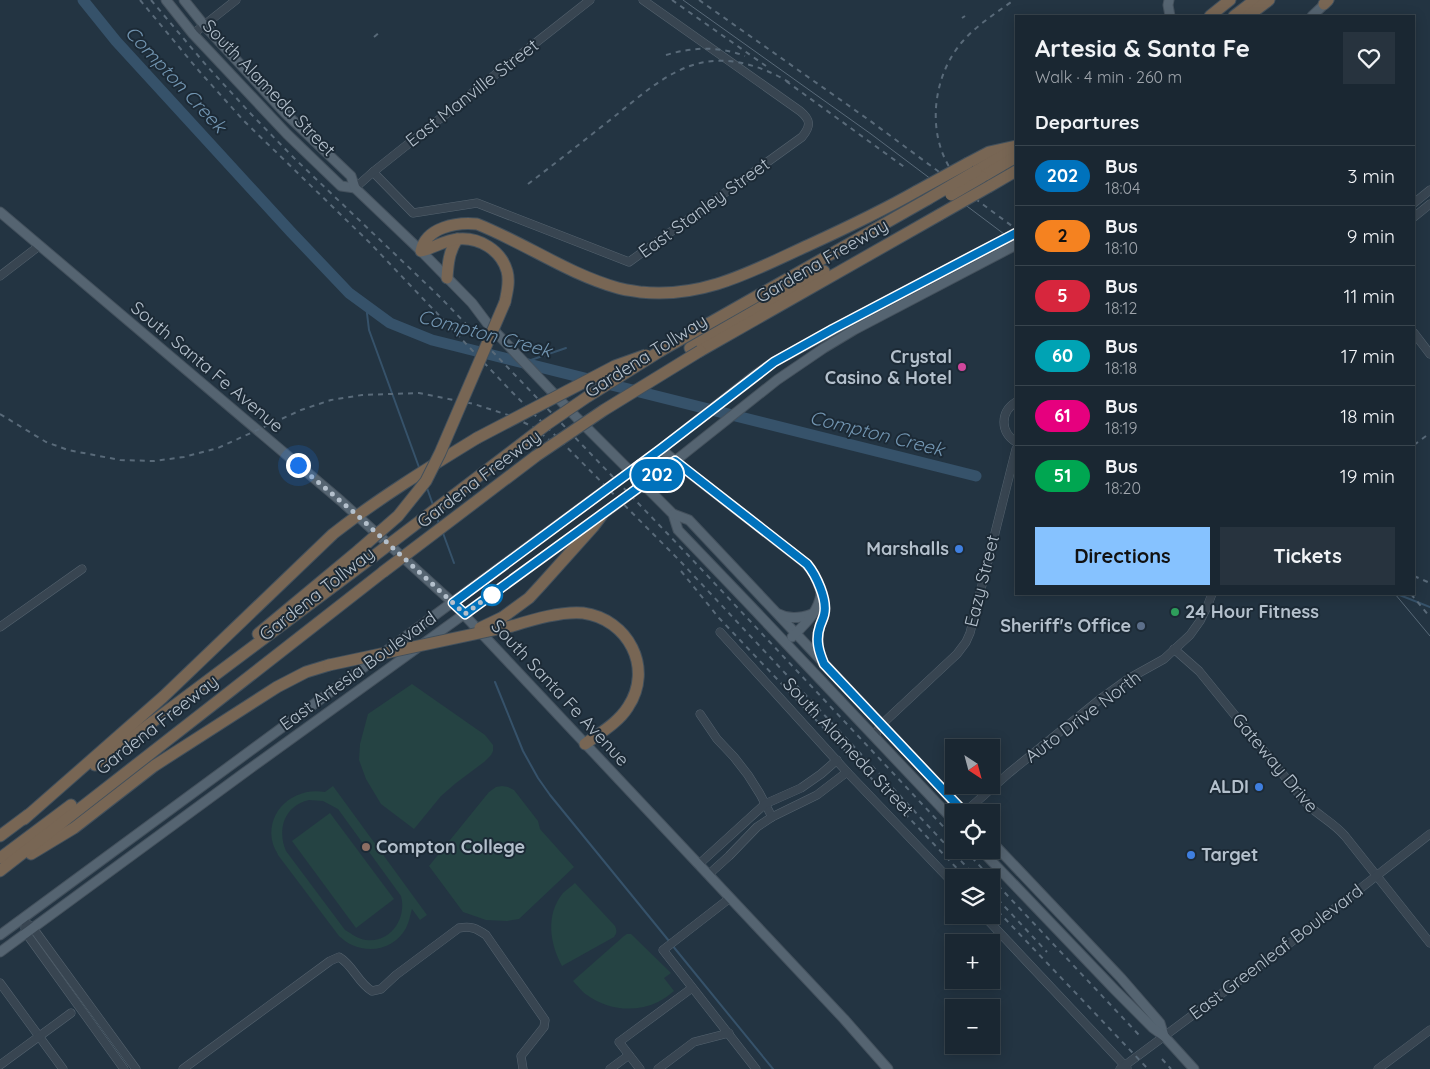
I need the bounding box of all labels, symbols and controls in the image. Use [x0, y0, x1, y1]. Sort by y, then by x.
street label: South Alameda Street [198, 14, 341, 161]
water label: Compton Creek [120, 20, 233, 139]
button: heart [1343, 32, 1395, 84]
text: Artesia & Santa Fe [1035, 33, 1250, 63]
street label: East Manville Street [401, 34, 543, 152]
text: Walk · 4 min · 260 m [1035, 67, 1182, 87]
text: Departures [1035, 110, 1139, 134]
street label: East Stanley Street [634, 152, 774, 263]
text: Bus [1105, 154, 1138, 178]
text: 202 [1047, 164, 1078, 187]
text: 3 min [1347, 164, 1395, 188]
text: 18:04 [1105, 178, 1141, 198]
street label: Gardena Freeway [751, 213, 892, 308]
text: Bus [1105, 214, 1138, 238]
text: 2 [1057, 224, 1068, 247]
text: 9 min [1347, 224, 1395, 248]
text: 18:10 [1105, 238, 1138, 258]
text: Bus [1105, 274, 1138, 298]
text: 5 [1057, 284, 1068, 307]
text: 11 min [1343, 284, 1395, 308]
street label: South Santa Fe Avenue [126, 296, 288, 437]
text: 18:12 [1105, 298, 1137, 318]
water label: Compton Creek [415, 304, 556, 363]
street label: Gardena Tollway [580, 309, 711, 402]
text: Bus [1105, 334, 1138, 358]
text: 60 [1052, 344, 1073, 367]
text: 17 min [1341, 344, 1395, 368]
place label: Crystal Casino & Hotel [825, 345, 952, 389]
text: 18:18 [1105, 358, 1137, 378]
marker: Crystal Casino & Hotel [956, 361, 968, 373]
text: Bus [1105, 394, 1138, 418]
text: 61 [1054, 404, 1071, 427]
text: 18 min [1340, 404, 1395, 428]
water label: Compton Creek [807, 405, 948, 462]
text: 18:19 [1105, 418, 1137, 438]
street label: Gardena Freeway [412, 425, 545, 533]
your location [286, 453, 311, 478]
text: Bus [1105, 454, 1138, 478]
line badge: 202 [628, 459, 686, 491]
text: 202 [641, 463, 673, 486]
text: 51 [1054, 464, 1071, 487]
text: 19 min [1340, 464, 1395, 488]
text: 18:20 [1105, 478, 1141, 498]
button: Directions [1035, 527, 1210, 585]
button: Tickets [1220, 527, 1395, 585]
street label: Eazy Street [959, 532, 1004, 629]
place label: Marshalls [866, 537, 949, 560]
street label: Gardena Tollway [255, 541, 379, 646]
marker: Marshalls [953, 543, 965, 555]
unlabelled marker [481, 584, 503, 606]
place label: 24 Hour Fitness [1185, 600, 1319, 623]
street label: East Artesia Boulevard [275, 606, 441, 735]
marker: 24 Hour Fitness [1169, 606, 1181, 618]
street label: South Santa Fe Avenue [486, 614, 634, 771]
place label: Sheriff's Office [1000, 614, 1131, 637]
marker: Sheriff's Office [1135, 620, 1147, 632]
street label: Auto Drive North [1020, 666, 1145, 768]
street label: Gardena Freeway [91, 670, 223, 780]
street label: South Alameda Street [778, 672, 919, 821]
street label: Gateway Drive [1227, 708, 1324, 817]
north arrow [945, 739, 1000, 794]
map controls [945, 739, 1000, 1054]
place label: ALDI [1210, 775, 1249, 798]
marker: ALDI [1253, 781, 1265, 793]
button: locate [945, 804, 1000, 859]
place label: Compton College [376, 835, 525, 858]
marker: Compton College [360, 841, 372, 853]
place label: Target [1201, 843, 1258, 866]
marker: Target [1185, 849, 1197, 861]
button: layers [945, 869, 1000, 924]
street label: East Greenleaf Boulevard [1184, 879, 1367, 1024]
button: + [945, 934, 1000, 989]
button: − [945, 999, 1000, 1054]

